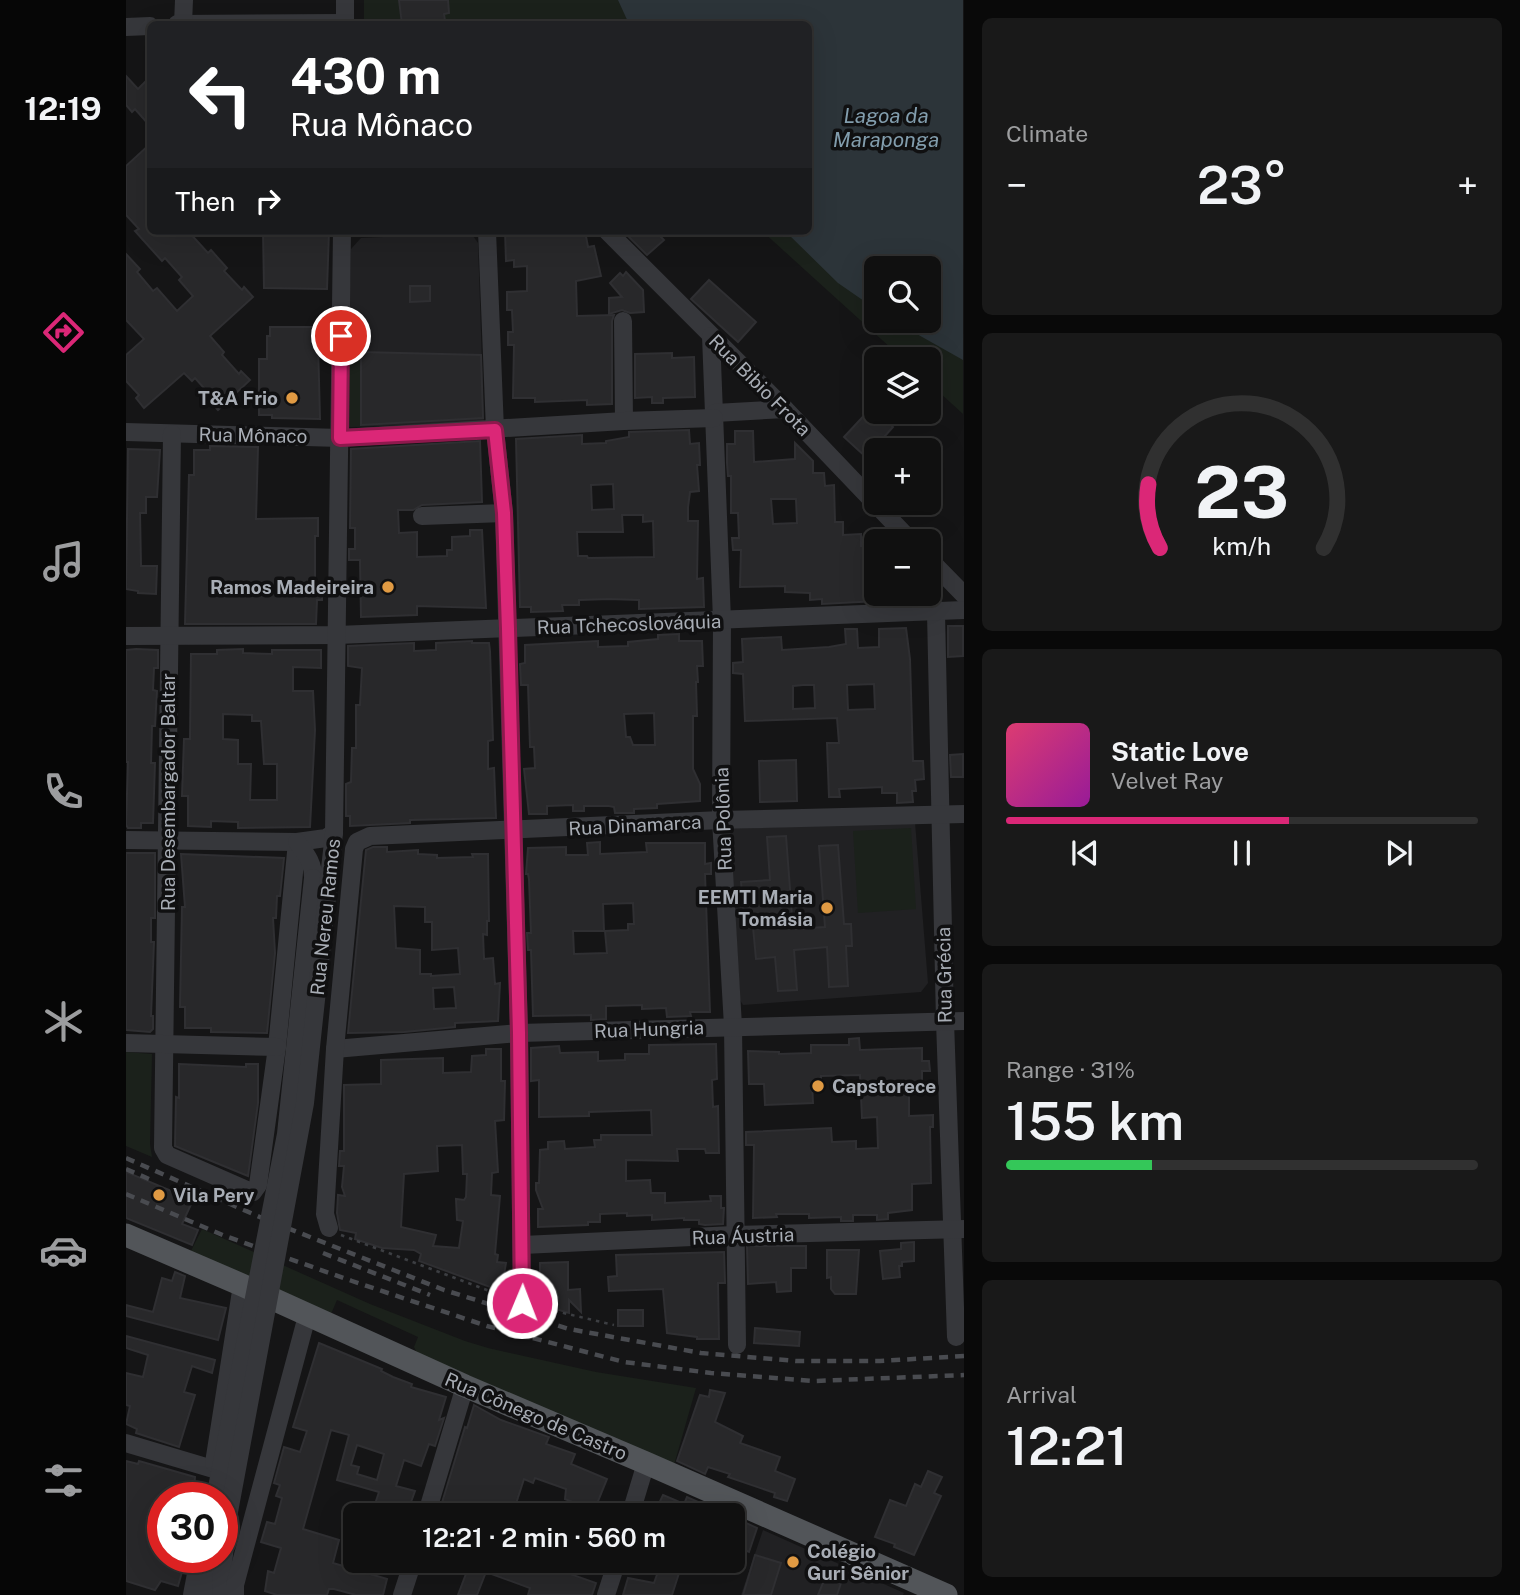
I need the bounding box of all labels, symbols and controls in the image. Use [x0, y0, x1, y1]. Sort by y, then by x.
text: 430 m [290, 47, 441, 105]
icon: left [175, 49, 266, 140]
text: 12:19 [24, 90, 102, 127]
water label: Lagoa da Maraponga [833, 103, 939, 152]
text: Rua Mônaco [290, 106, 473, 143]
text: Climate [1006, 120, 1088, 147]
text: 23° [1197, 155, 1287, 216]
text: − [1006, 163, 1027, 208]
text: + [1457, 163, 1478, 208]
icon: right [249, 182, 287, 220]
text: Then [175, 186, 235, 217]
map controls [864, 256, 941, 606]
button: search [864, 256, 941, 333]
pin [311, 306, 371, 366]
icon: directions [39, 308, 88, 357]
icon: arrive [322, 317, 360, 355]
street label: Rua Bibio Frota [705, 330, 815, 440]
button: layers [864, 347, 941, 424]
place label: T&A Frio [198, 387, 278, 409]
marker: T&A Frio [284, 390, 300, 406]
street label: Rua Mônaco [198, 423, 308, 447]
button: + [864, 438, 941, 515]
text: 23 [1195, 450, 1289, 535]
button: − [864, 529, 941, 606]
text: km/h [1213, 531, 1271, 561]
icon: music [39, 537, 88, 586]
place label: Ramos Madeireira [210, 576, 374, 598]
marker: Ramos Madeireira [380, 579, 396, 595]
street label: Rua Tchecoslováquia [536, 610, 722, 638]
street label: Rua Desembargador Baltar [157, 673, 179, 911]
text: Static Love [1111, 736, 1249, 767]
icon: phone [39, 767, 88, 816]
street label: Rua Polônia [710, 767, 736, 871]
text: Velvet Ray [1111, 767, 1223, 794]
street label: Rua Dinamarca [568, 811, 702, 839]
icon: previous [1066, 834, 1104, 872]
icon: pause [1223, 834, 1261, 872]
icon: next [1380, 834, 1418, 872]
street label: Rua Nereu Ramos [306, 838, 344, 996]
place label: EEMTI Maria Tomásia [698, 886, 813, 930]
marker: EEMTI Maria Tomásia [819, 900, 835, 916]
street label: Rua Grécia [932, 927, 956, 1023]
icon: climate [39, 997, 88, 1046]
street label: Rua Hungria [594, 1016, 704, 1042]
text: Range · 31% [1006, 1056, 1135, 1083]
place label: Capstorece [832, 1075, 936, 1097]
marker: Capstorece [810, 1078, 826, 1094]
text: 155 km [1006, 1091, 1184, 1152]
place label: Vila Pery [173, 1184, 255, 1206]
marker: Vila Pery [151, 1187, 167, 1203]
street label: Rua Áustria [691, 1223, 795, 1249]
icon: car [39, 1226, 88, 1275]
position arrow [485, 1266, 559, 1340]
street label: Rua Cônego de Castro [442, 1368, 630, 1464]
text: Arrival [1006, 1381, 1077, 1408]
text: 12:21 [1006, 1416, 1128, 1477]
icon: filters [39, 1456, 88, 1505]
speed limit sign: 30 [147, 1482, 238, 1573]
text: 12:21 · 2 min · 560 m [422, 1522, 666, 1553]
place label: Colégio Guri Sênior [807, 1540, 909, 1584]
marker: Colégio Guri Sênior [785, 1554, 801, 1570]

